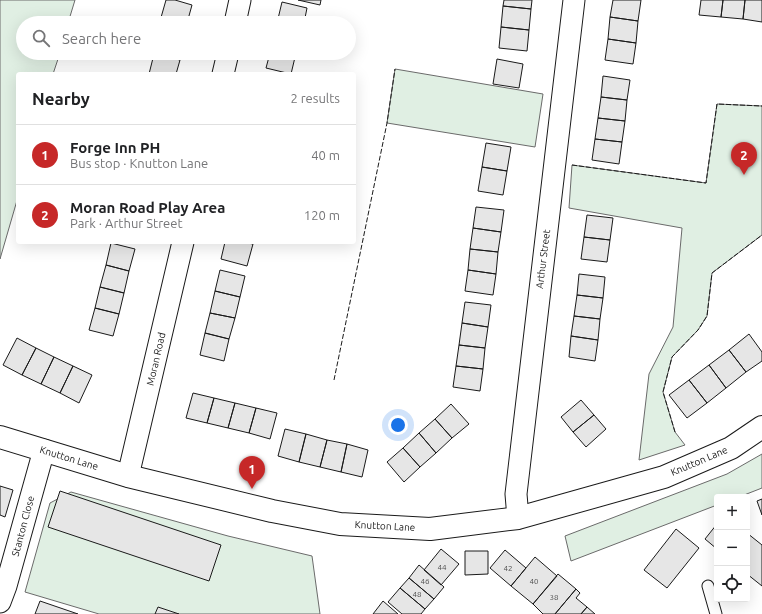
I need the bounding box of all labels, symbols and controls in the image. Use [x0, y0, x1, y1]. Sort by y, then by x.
search box [16, 16, 356, 60]
icon: search [30, 27, 52, 49]
text: Search here [62, 30, 141, 47]
text: Nearby [32, 89, 90, 108]
text: 2 results [290, 91, 340, 105]
text: Forge Inn PH [70, 139, 160, 156]
pin: 2 [731, 142, 757, 175]
text: 1 [41, 148, 49, 162]
text: 40 m [311, 148, 340, 162]
text: Bus stop · Knutton Lane [70, 156, 208, 170]
text: Moran Road Play Area [70, 199, 225, 216]
text: 2 [41, 208, 49, 222]
text: 120 m [304, 208, 340, 222]
text: Park · Arthur Street [70, 216, 183, 230]
street label: Arthur Street [534, 229, 552, 289]
street label: Moran Road [145, 331, 168, 387]
your location [388, 415, 408, 435]
street label: Knutton Lane [38, 444, 100, 472]
street label: Knutton Lane [669, 444, 729, 478]
pin: 1 [239, 456, 265, 489]
map controls [714, 494, 750, 602]
button: + [714, 494, 750, 530]
street label: Stanton Close [10, 495, 36, 557]
street label: Knutton Lane [354, 519, 416, 533]
button: − [714, 530, 750, 566]
house number: 44 [437, 563, 447, 572]
house number: 42 [503, 564, 513, 573]
button: locate [714, 566, 750, 602]
house number: 46 [420, 577, 430, 586]
house number: 40 [529, 577, 539, 586]
house number: 48 [412, 590, 422, 599]
house number: 38 [549, 593, 559, 602]

